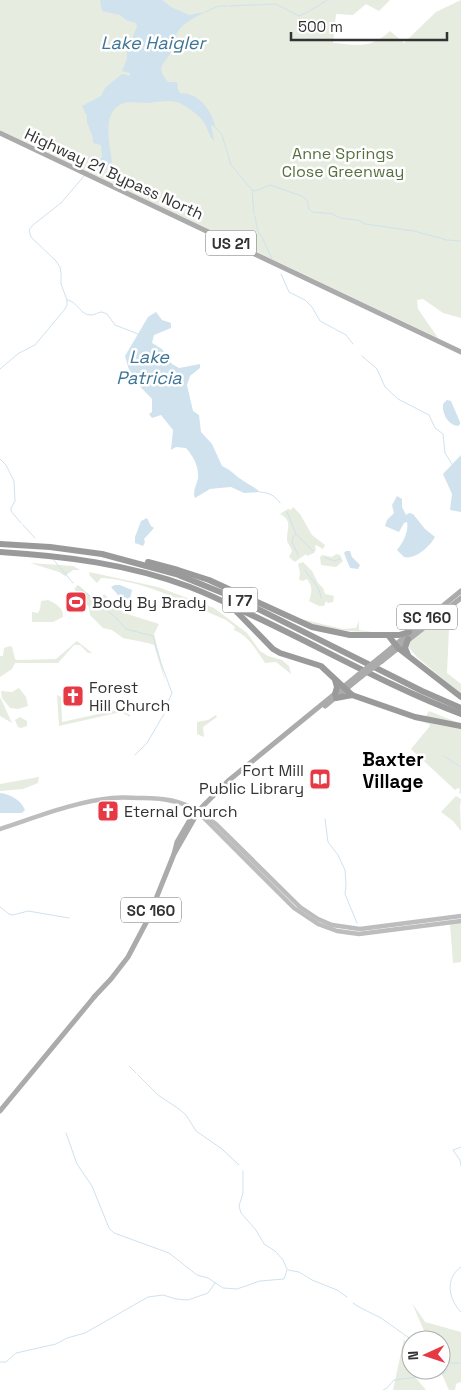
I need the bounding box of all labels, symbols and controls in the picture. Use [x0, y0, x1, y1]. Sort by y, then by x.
scale bar [291, 10, 447, 42]
text: 500 m [298, 17, 343, 36]
water label: Lake Haigler [101, 31, 208, 54]
street label: Highway 21 Bypass North [21, 123, 207, 225]
park label: Anne Springs Close Greenway [282, 143, 404, 182]
road number: US 21 [206, 230, 256, 256]
water label: Lake Patricia [116, 345, 182, 389]
road number: I 77 [222, 588, 258, 612]
sports icon: Body By Brady [64, 590, 88, 614]
place label: Body By Brady [92, 592, 207, 613]
road number: SC 160 [397, 604, 457, 630]
place label: Forest Hill Church [89, 677, 170, 716]
church icon: Forest Hill Church [61, 684, 85, 708]
district label: Baxter Village [362, 747, 424, 794]
place label: Fort Mill Public Library [199, 760, 304, 799]
library icon: Fort Mill Public Library [308, 767, 332, 791]
church icon: Eternal Church [96, 799, 120, 823]
place label: Eternal Church [124, 801, 238, 822]
road number: SC 160 [121, 898, 181, 922]
north arrow [401, 1330, 451, 1380]
text: N [404, 1351, 422, 1361]

